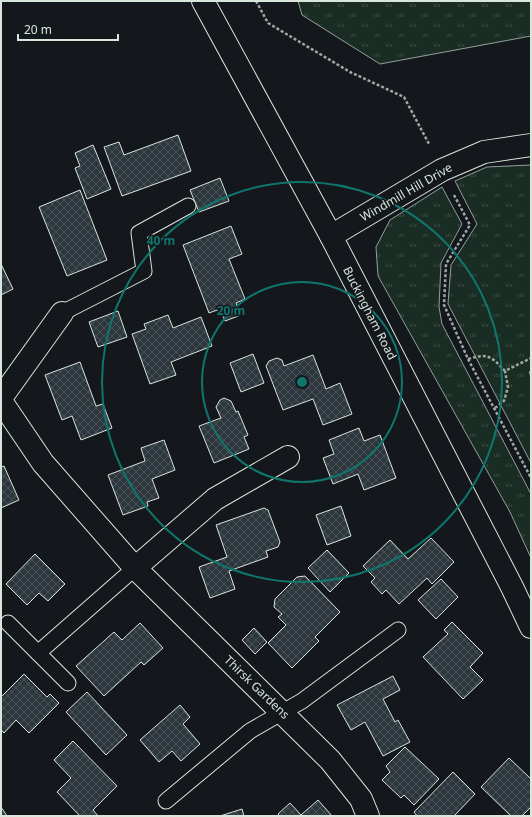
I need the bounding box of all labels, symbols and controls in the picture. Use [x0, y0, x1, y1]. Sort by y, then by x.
scale bar [18, 16, 118, 42]
text: 20 m [24, 21, 52, 38]
street label: Windmill Hill Drive [357, 159, 455, 225]
text: 40 m [147, 232, 175, 249]
street label: Buckingham Road [339, 263, 401, 363]
text: 20 m [217, 302, 245, 319]
centre of rings [295, 375, 309, 389]
street label: Thirsk Gardens [221, 651, 294, 723]

